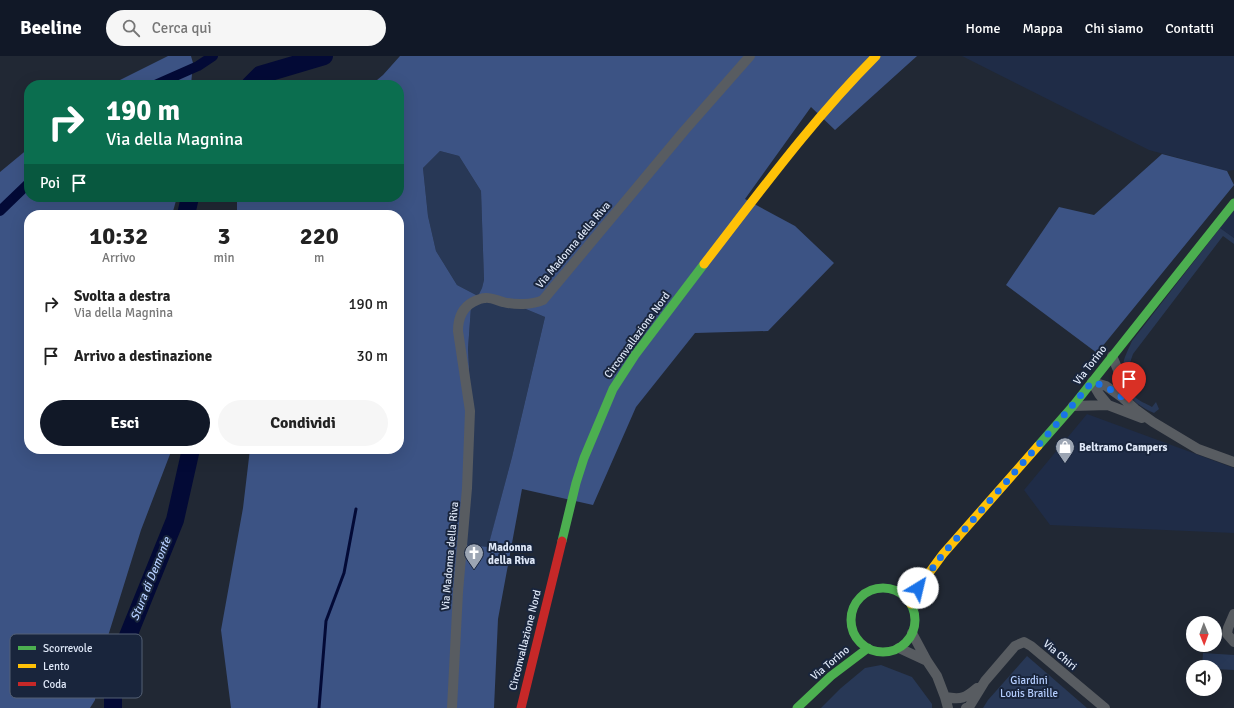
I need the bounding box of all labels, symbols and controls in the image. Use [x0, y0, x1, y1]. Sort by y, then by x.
search box [106, 10, 386, 46]
text: Beeline [20, 16, 82, 40]
icon: search [120, 17, 142, 39]
text: Cerca qui [152, 19, 212, 37]
text: Home [966, 20, 1000, 37]
text: Mappa [1022, 20, 1063, 37]
text: Chi siamo [1085, 20, 1143, 37]
text: Contatti [1165, 20, 1214, 37]
text: 190 m [106, 94, 180, 128]
icon: right [40, 96, 92, 148]
text: Via della Magnina [106, 128, 243, 150]
icon: arrive [68, 172, 90, 194]
text: Poi [40, 174, 60, 192]
street label: Via Madonna della Riva [533, 199, 613, 291]
text: 10:32 [89, 221, 148, 251]
text: 3 [218, 221, 230, 251]
text: 220 [300, 221, 339, 251]
text: Arrivo [102, 250, 136, 266]
text: min [214, 250, 235, 266]
text: m [314, 250, 324, 266]
text: Svolta a destra [74, 287, 170, 305]
street label: Circonvallazione Nord [601, 289, 673, 381]
icon: right [40, 293, 62, 315]
text: 190 m [348, 295, 388, 313]
text: Via della Magnina [74, 305, 173, 321]
street label: Via Torino [1071, 342, 1110, 387]
icon: arrive [40, 345, 62, 367]
text: Arrivo a destinazione [74, 347, 212, 365]
text: 30 m [357, 347, 388, 365]
pin [1112, 362, 1146, 403]
icon: arrive [1118, 368, 1140, 390]
button: Esci [40, 400, 210, 446]
button: Condividi [218, 400, 388, 446]
shop icon: Beltramo Campers [1054, 436, 1076, 464]
place label: Beltramo Campers [1079, 441, 1168, 454]
street label: Via Madonna della Riva [439, 501, 461, 611]
water label: Stura di Demonte [127, 534, 175, 623]
place label: Madonna della Riva [488, 541, 535, 567]
church icon: Madonna della Riva [463, 542, 485, 570]
position arrow [897, 567, 939, 609]
street label: Circonvallazione Nord [506, 588, 544, 692]
north arrow [1186, 616, 1222, 652]
map controls [1186, 616, 1222, 696]
legend [10, 634, 142, 698]
street label: Via Chiri [1040, 637, 1080, 673]
text: Scorrevole [43, 642, 92, 655]
street label: Via Torino [808, 643, 852, 683]
text: Lento [43, 660, 70, 673]
button: sound [1186, 660, 1222, 696]
park label: Giardini Louis Braille [1000, 674, 1058, 700]
text: Coda [43, 678, 67, 691]

